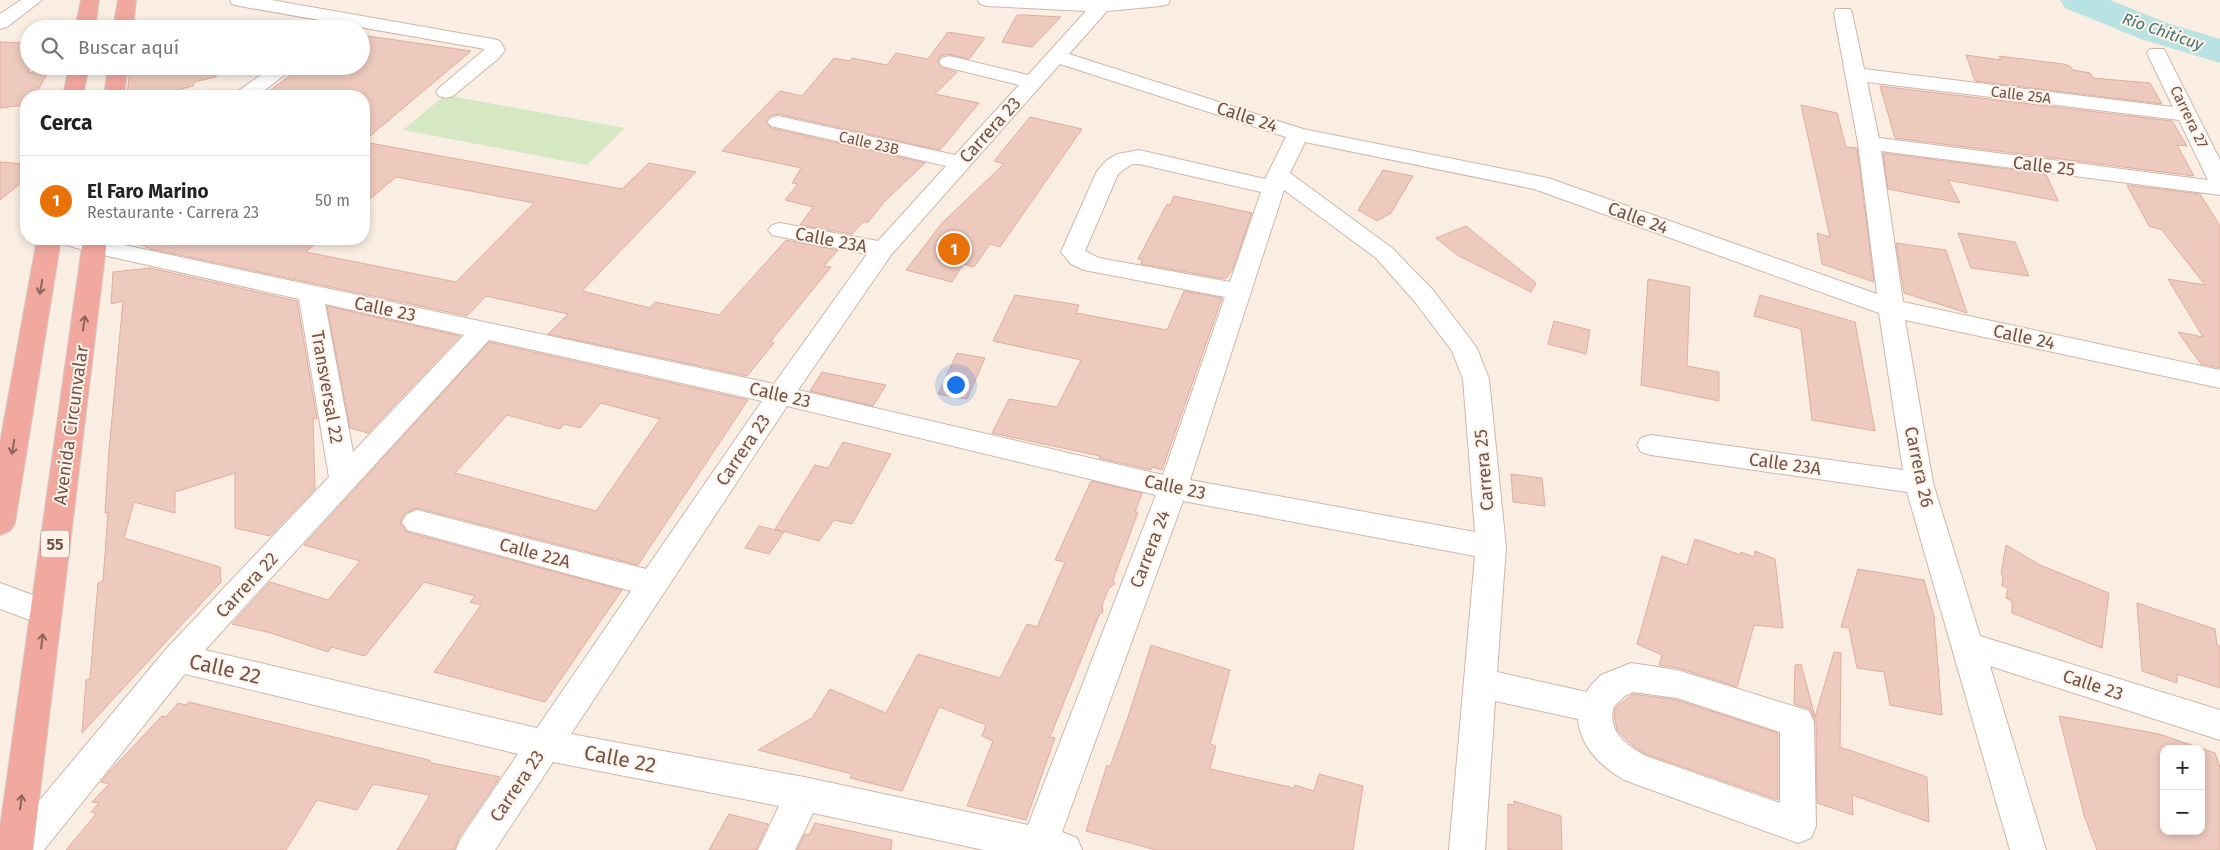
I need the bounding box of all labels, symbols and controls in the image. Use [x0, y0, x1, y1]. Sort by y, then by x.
water label: Río Chiticuy [2120, 9, 2207, 55]
search box [20, 20, 370, 75]
icon: search [38, 34, 66, 62]
text: Buscar aquí [78, 36, 179, 59]
street label: Calle 25A [1990, 82, 2053, 108]
street label: Carrera 27 [2166, 83, 2212, 151]
street label: Carrera 23 [955, 92, 1025, 168]
street label: Calle 24 [1214, 97, 1281, 137]
text: Cerca [40, 110, 92, 136]
street label: Calle 23B [837, 127, 901, 159]
street label: Calle 25 [2012, 151, 2076, 181]
text: El Faro Marino [87, 180, 209, 203]
text: 1 [52, 191, 60, 210]
text: 50 m [315, 191, 350, 210]
street label: Calle 24 [1605, 197, 1672, 239]
text: Restaurante · Carrera 23 [87, 203, 259, 222]
street label: Calle 23A [793, 222, 869, 258]
pin: 1 [938, 230, 970, 268]
one-way arrow [35, 278, 45, 294]
street label: Calle 23 [352, 292, 418, 326]
one-way arrow [79, 316, 89, 332]
street label: Calle 24 [1991, 320, 2057, 354]
street label: Transversal 22 [306, 329, 348, 445]
street label: Avenida Circunvalar [49, 344, 93, 506]
your location [943, 372, 969, 398]
street label: Calle 23 [747, 377, 813, 413]
street label: Carrera 23 [711, 410, 775, 490]
street label: Carrera 26 [1900, 424, 1938, 510]
street label: Carrera 25 [1469, 428, 1499, 512]
one-way arrow [8, 439, 18, 455]
street label: Calle 23A [1747, 448, 1823, 480]
street label: Calle 23 [1142, 470, 1208, 504]
street label: Carrera 24 [1125, 507, 1175, 591]
road number: 55 [41, 530, 69, 558]
street label: Calle 22A [497, 533, 574, 573]
street label: Carrera 22 [211, 548, 283, 622]
one-way arrow [37, 633, 47, 649]
street label: Calle 22 [187, 648, 263, 690]
street label: Calle 23 [2060, 665, 2126, 705]
street label: Calle 22 [582, 739, 658, 779]
map controls [2160, 745, 2205, 835]
button: + [2160, 745, 2205, 790]
street label: Carrera 23 [485, 746, 549, 826]
button: − [2160, 790, 2205, 835]
one-way arrow [16, 794, 26, 810]

